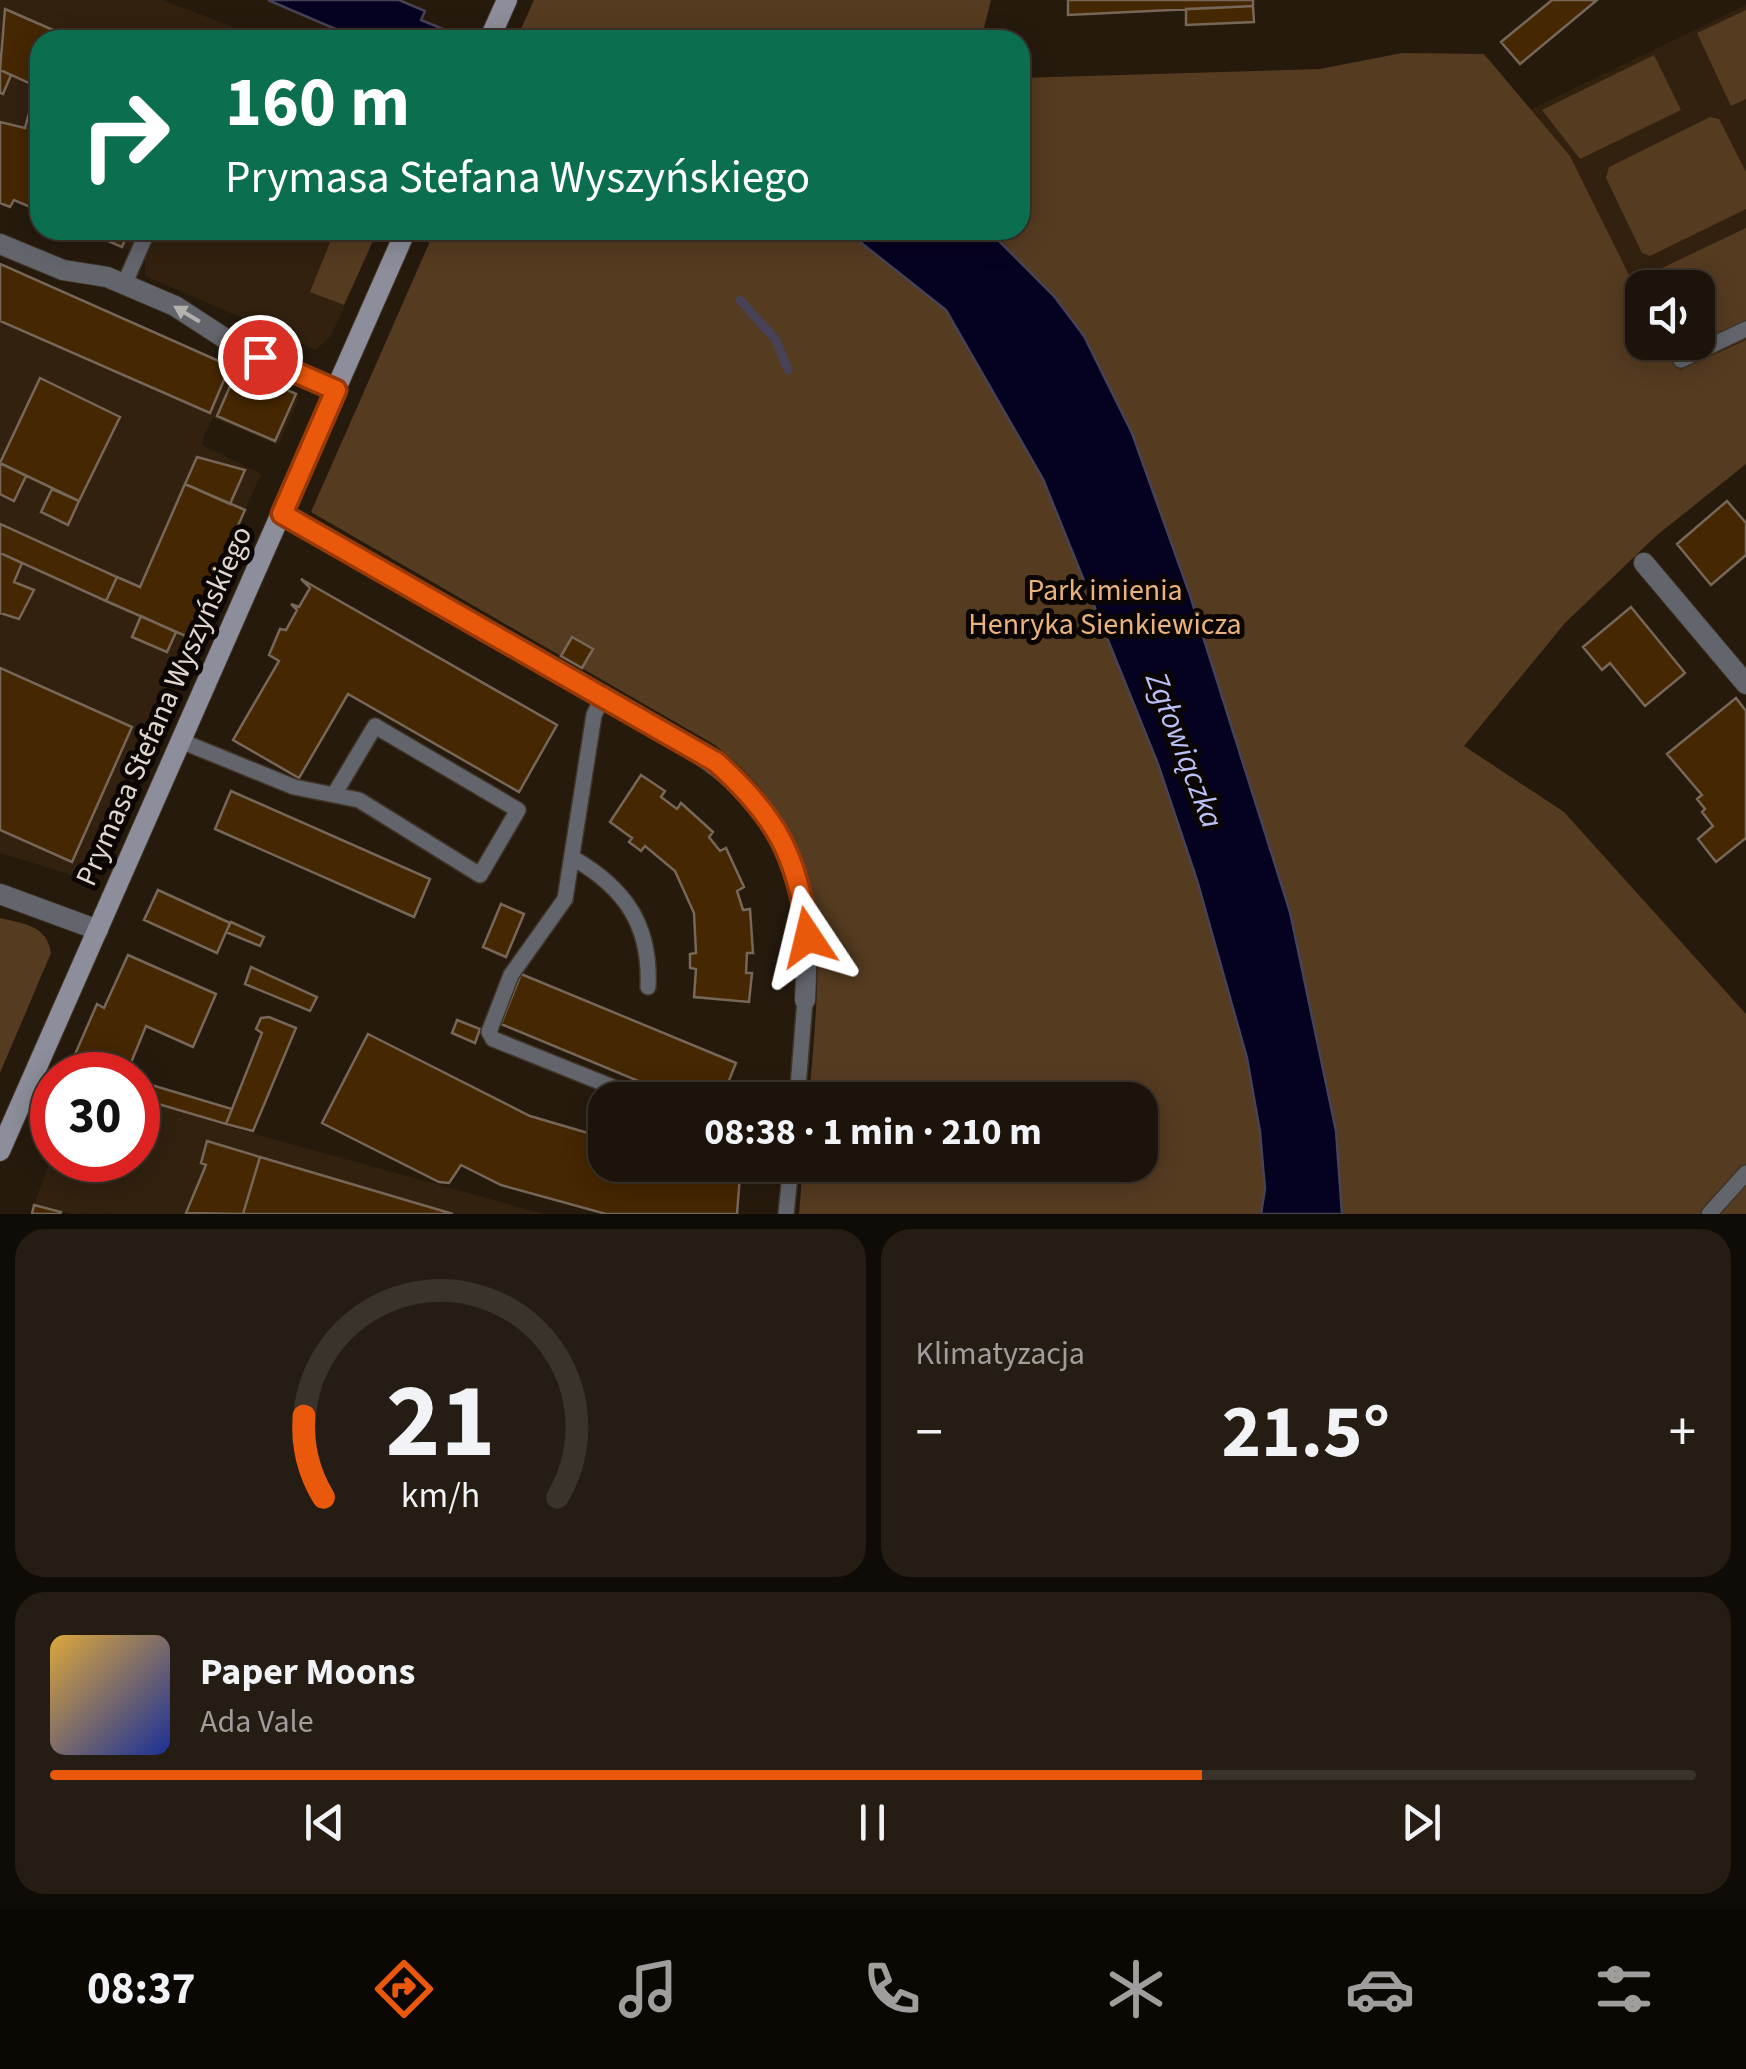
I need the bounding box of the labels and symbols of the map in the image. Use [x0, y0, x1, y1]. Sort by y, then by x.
one-way arrow [173, 306, 201, 323]
pin [218, 315, 303, 400]
street label: Prymasa Stefana Wyszyńskiego [65, 519, 263, 893]
park label: Park imienia Henryka Sienkiewicza [968, 569, 1242, 646]
water label: Zgłowiączka [1133, 664, 1235, 835]
position arrow [756, 885, 860, 989]
speed limit sign: 30 [30, 1052, 160, 1182]

